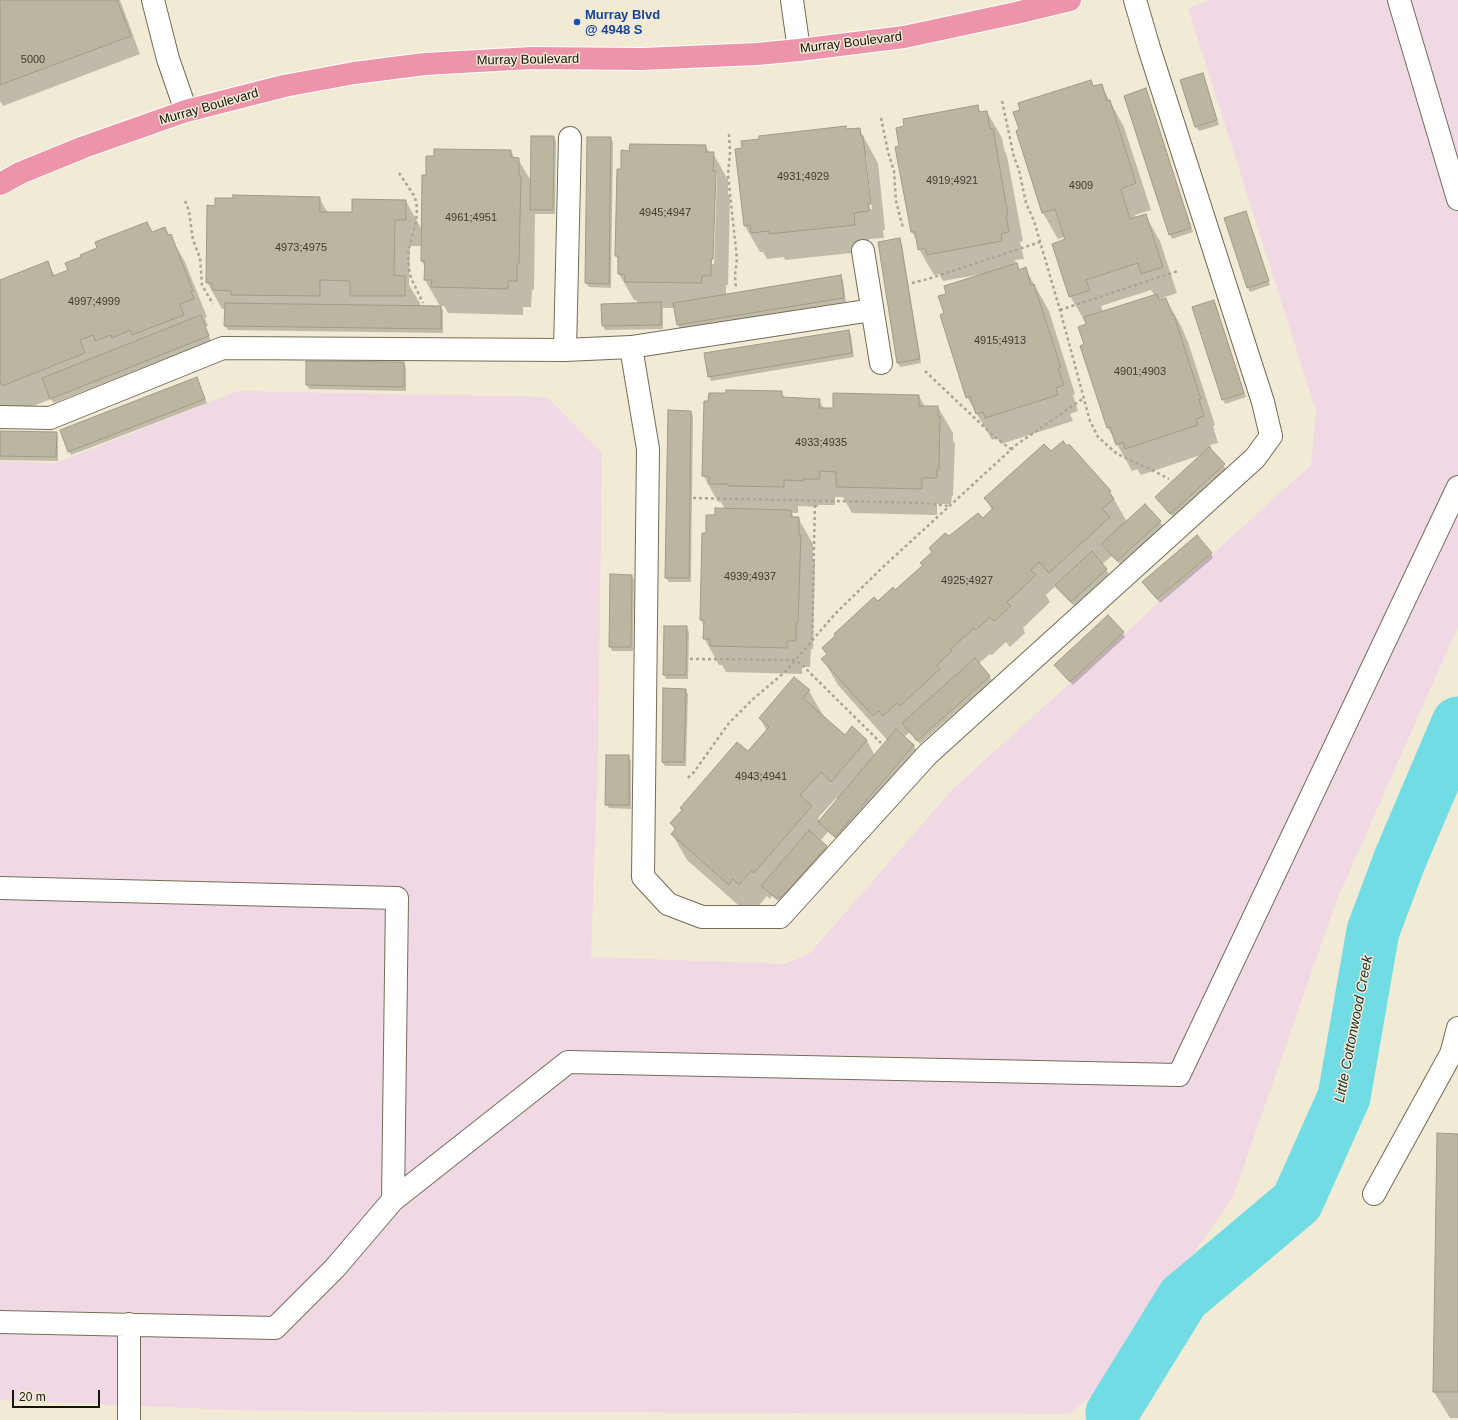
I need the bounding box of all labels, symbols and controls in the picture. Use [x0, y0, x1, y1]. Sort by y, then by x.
place label: Murray Blvd @ 4948 S [585, 7, 660, 38]
marker: Murray Blvd @ 4948 S [572, 17, 582, 27]
street label: Murray Boulevard [799, 29, 903, 57]
street label: Murray Boulevard [477, 51, 579, 69]
house number: 5000 [21, 53, 45, 67]
street label: Murray Boulevard [158, 85, 260, 129]
house number: 4931;4929 [777, 170, 829, 184]
house number: 4919;4921 [926, 174, 978, 188]
house number: 4909 [1069, 179, 1093, 193]
house number: 4945;4947 [639, 206, 691, 220]
house number: 4961;4951 [445, 211, 497, 225]
house number: 4973;4975 [275, 241, 327, 255]
house number: 4997;4999 [68, 295, 120, 309]
house number: 4915;4913 [974, 334, 1026, 348]
house number: 4901;4903 [1114, 365, 1166, 379]
house number: 4933;4935 [795, 436, 847, 450]
house number: 4939;4937 [724, 570, 776, 584]
house number: 4925;4927 [941, 574, 993, 588]
house number: 4943;4941 [735, 770, 787, 784]
water label: Little Cottonwood Creek [1331, 954, 1377, 1104]
scale bar [14, 1382, 102, 1408]
text: 20 m [19, 1390, 46, 1404]

